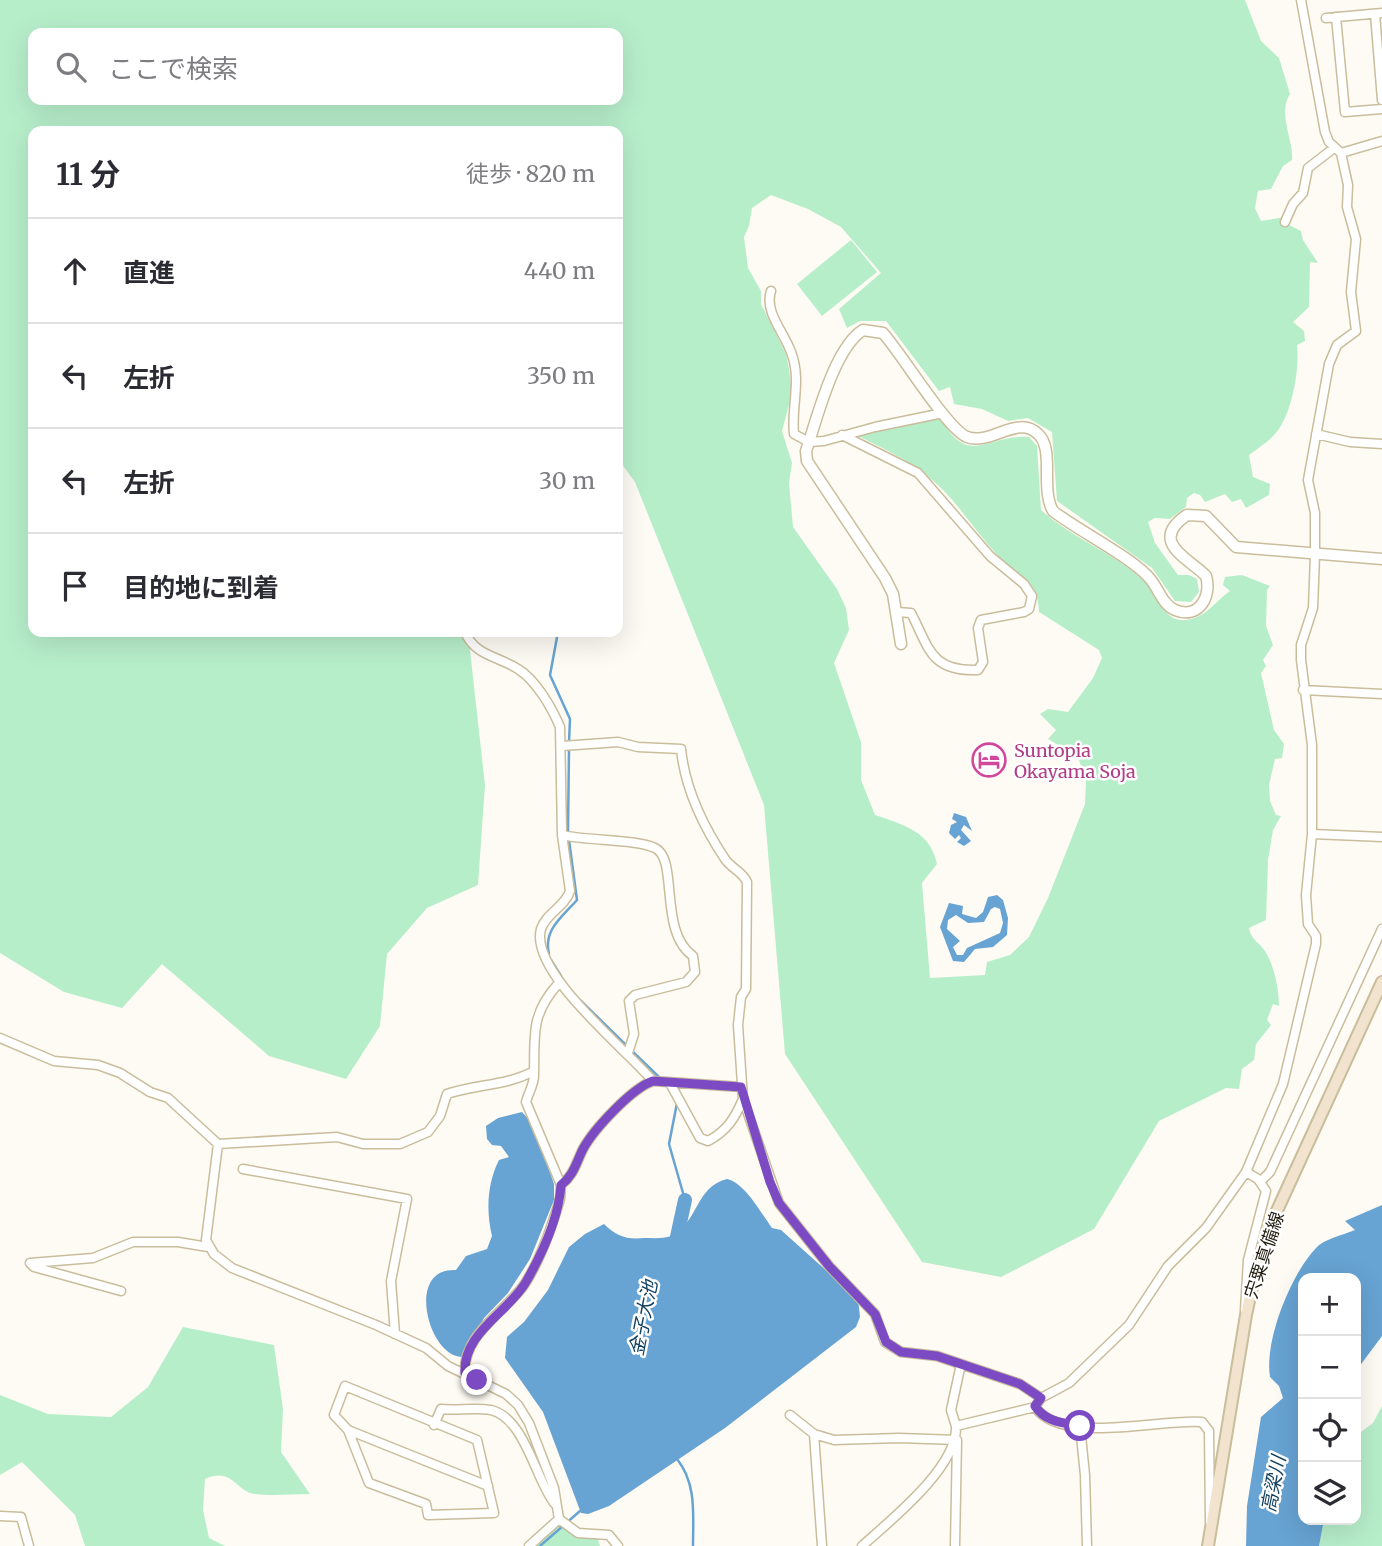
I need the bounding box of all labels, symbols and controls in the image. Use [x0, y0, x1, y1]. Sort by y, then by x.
search box [28, 28, 623, 105]
icon: search [52, 48, 90, 86]
text: ここで検索 [108, 52, 238, 85]
text: 11 分 [56, 155, 120, 193]
text: 徒歩 · 820 m [466, 159, 595, 188]
icon: ahead [56, 252, 94, 290]
text: 直進 [123, 256, 175, 289]
text: 440 m [524, 256, 595, 285]
icon: left [56, 357, 94, 395]
text: 左折 [123, 361, 175, 394]
text: 350 m [527, 361, 595, 390]
icon: left [56, 462, 94, 500]
text: 左折 [123, 466, 175, 499]
text: 30 m [539, 466, 595, 495]
icon: arrive [56, 567, 94, 605]
text: 目的地に到着 [123, 571, 279, 604]
place label: Suntopia Okayama Soja [1014, 739, 1136, 783]
hotel icon: Suntopia Okayama Soja [970, 741, 1008, 779]
street label: 宍粟真備線 [1239, 1209, 1289, 1301]
map controls [1298, 1273, 1361, 1525]
button: + [1298, 1273, 1361, 1336]
water label: 金子大池 [624, 1276, 662, 1358]
button: − [1298, 1336, 1361, 1399]
route end [461, 1364, 492, 1395]
button: locate [1298, 1399, 1361, 1462]
route start [1064, 1410, 1095, 1441]
water label: 高梁川 [1256, 1452, 1291, 1514]
button: layers [1298, 1462, 1361, 1525]

